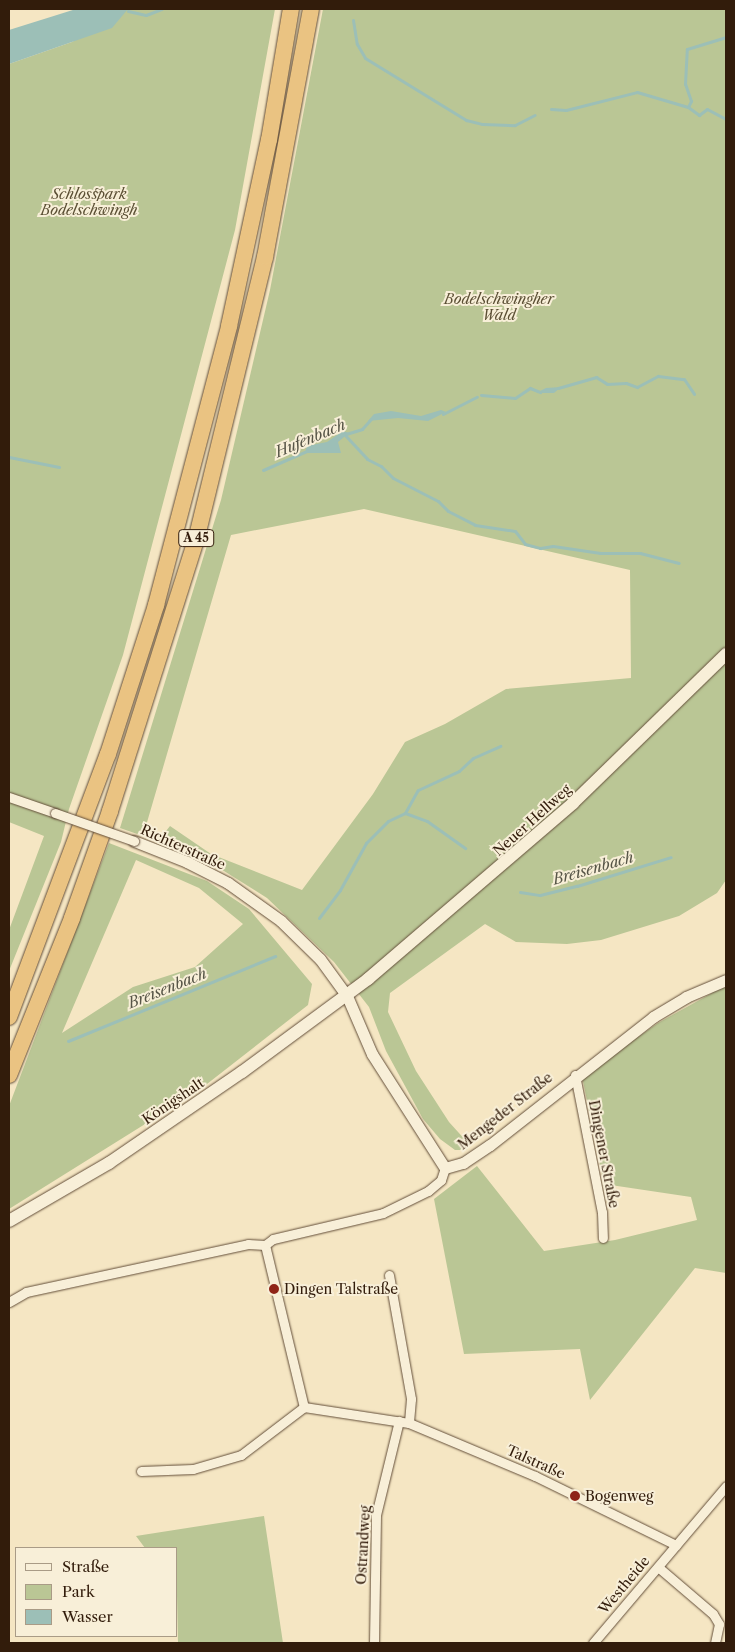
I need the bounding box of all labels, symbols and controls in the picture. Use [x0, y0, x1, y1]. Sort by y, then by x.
park label: Schlosspark Bodelschwingh [41, 186, 137, 218]
park label: Bodelschwingher Wald [444, 291, 554, 324]
water label: Hufenbach [272, 415, 348, 461]
road number: A 45 [177, 528, 215, 548]
street label: Neuer Hellweg [489, 781, 575, 859]
street label: Richterstraße [138, 821, 228, 873]
water label: Breisenbach [550, 848, 636, 888]
water label: Breisenbach [125, 964, 209, 1012]
street label: Mengeder Straße [454, 1069, 556, 1153]
street label: Königshalt [139, 1074, 207, 1128]
street label: Dingener Straße [585, 1098, 623, 1210]
place label: Dingen Talstraße [284, 1281, 398, 1297]
marker: Dingen Talstraße [268, 1283, 280, 1295]
street label: Talstraße [504, 1442, 568, 1482]
place label: Bogenweg [585, 1488, 653, 1504]
marker: Bogenweg [569, 1490, 581, 1502]
street label: Ostrandweg [353, 1505, 373, 1585]
legend [15, 1547, 178, 1637]
street label: Westheide [595, 1553, 653, 1617]
text: Straße [62, 1557, 109, 1576]
text: Park [62, 1582, 95, 1601]
text: Wasser [62, 1607, 113, 1626]

